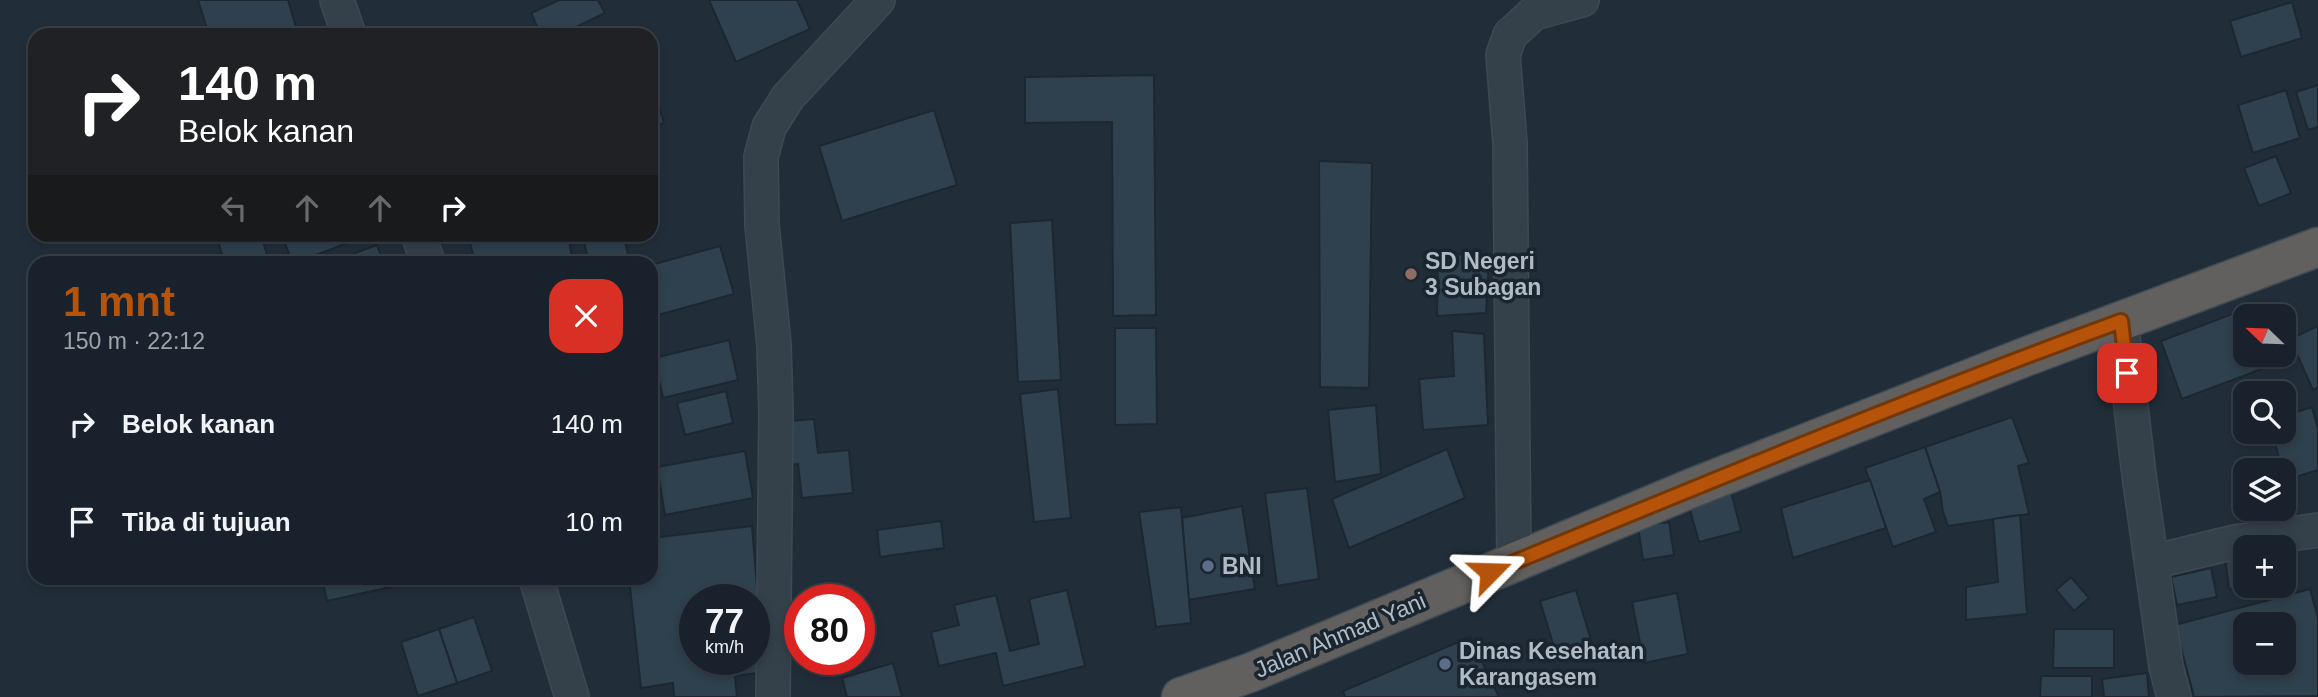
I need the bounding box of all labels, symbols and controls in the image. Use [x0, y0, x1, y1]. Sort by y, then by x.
icon: right [63, 56, 154, 147]
text: 140 m [178, 56, 317, 110]
text: Belok kanan [178, 113, 354, 149]
icon: left [215, 189, 253, 227]
icon: ahead [288, 189, 326, 227]
icon: ahead [361, 189, 399, 227]
icon: right [434, 189, 472, 227]
place label: SD Negeri 3 Subagan [1425, 248, 1541, 300]
marker: SD Negeri 3 Subagan [1403, 266, 1419, 282]
text: 1 mnt [63, 278, 175, 325]
button: close [549, 279, 623, 353]
north arrow [2233, 304, 2296, 368]
map controls [2233, 304, 2296, 675]
text: 150 m · 22:12 [63, 328, 205, 354]
pin [2097, 343, 2157, 403]
icon: arrive [2108, 354, 2146, 392]
button: search [2233, 381, 2296, 444]
icon: right [63, 405, 101, 443]
text: Belok kanan [122, 409, 275, 439]
text: 140 m [551, 409, 623, 439]
button: layers [2233, 458, 2296, 521]
icon: arrive [63, 503, 101, 541]
text: Tiba di tujuan [122, 507, 291, 537]
text: 10 m [565, 507, 623, 537]
position arrow [1453, 535, 1527, 609]
button: + [2233, 535, 2296, 598]
place label: BNI [1222, 553, 1262, 579]
marker: BNI [1200, 558, 1216, 574]
speed limit sign: 80 [784, 584, 875, 675]
street label: Jalan Ahmad Yani [1251, 587, 1429, 683]
text: 77 [705, 601, 744, 640]
button: − [2233, 612, 2296, 675]
text: km/h [705, 637, 744, 657]
place label: Dinas Kesehatan Karangasem [1459, 638, 1644, 690]
marker: Dinas Kesehatan Karangasem [1437, 656, 1453, 672]

